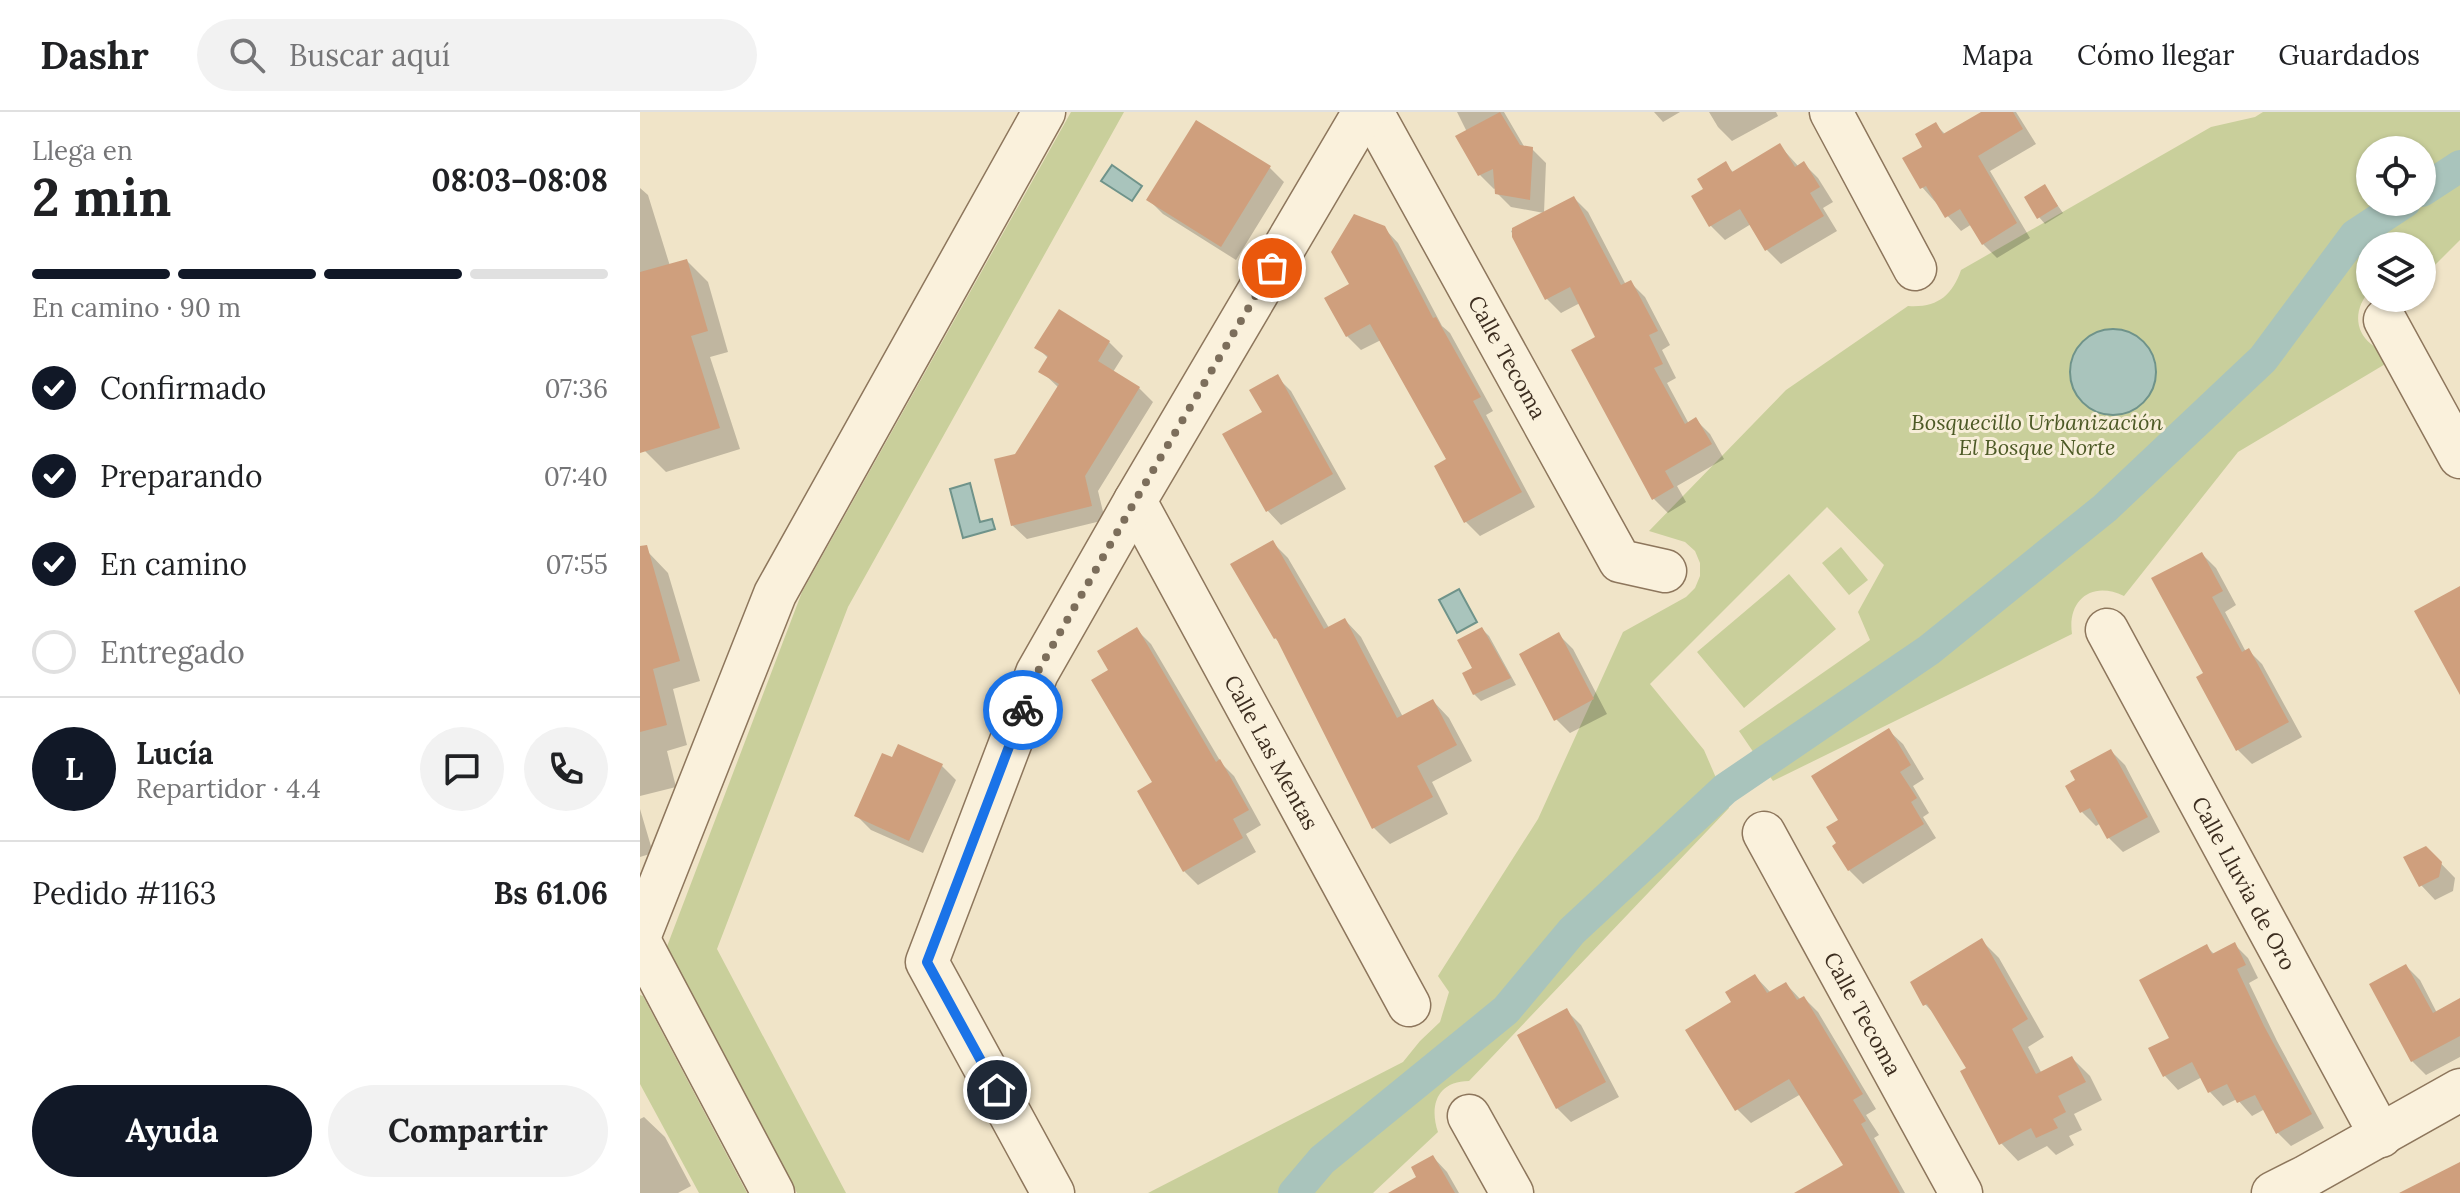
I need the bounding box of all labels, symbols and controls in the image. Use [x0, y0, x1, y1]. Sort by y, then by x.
search box [197, 19, 757, 91]
text: Dashr [40, 31, 149, 79]
icon: search [225, 33, 269, 77]
text: Buscar aquí [289, 36, 450, 74]
text: Mapa [1962, 37, 2033, 73]
text: Cómo llegar [2077, 37, 2234, 73]
text: Guardados [2278, 37, 2420, 73]
text: Llega en [32, 134, 133, 167]
map controls [2356, 136, 2436, 312]
button: locate [2356, 136, 2436, 216]
text: 08:03–08:08 [432, 161, 608, 199]
text: 2 min [32, 164, 171, 230]
button: layers [2356, 232, 2436, 312]
pin [1238, 234, 1306, 302]
icon: bag [1250, 246, 1294, 290]
street label: Calle Tecoma [1462, 290, 1553, 424]
text: En camino · 90 m [32, 291, 241, 324]
icon: check [32, 366, 76, 410]
text: Confirmado [100, 369, 266, 407]
text: 07:36 [544, 372, 608, 405]
park label: Bosquecillo Urbanización El Bosque Norte [1911, 408, 2163, 461]
icon: check [32, 454, 76, 498]
text: Preparando [100, 457, 263, 495]
text: 07:40 [544, 460, 608, 493]
icon: check [32, 542, 76, 586]
text: En camino [100, 545, 247, 583]
text: 07:55 [546, 548, 608, 581]
text: Entregado [100, 633, 245, 671]
courier [983, 670, 1063, 750]
street label: Calle Las Mentas [1218, 670, 1325, 835]
icon: bike [1001, 688, 1045, 732]
button: chat [420, 727, 504, 811]
button: phone [524, 727, 608, 811]
text: Lucía [136, 734, 213, 772]
text: L [65, 750, 83, 788]
text: Repartidor · 4.4 [136, 772, 321, 805]
street label: Calle Lluvia de Oro [2186, 792, 2302, 975]
text: Pedido #1163 [32, 874, 217, 912]
text: Bs 61.06 [494, 874, 608, 912]
street label: Calle Tecoma [1818, 947, 1908, 1080]
pin [963, 1056, 1031, 1124]
icon: home [975, 1068, 1019, 1112]
button: Ayuda [32, 1085, 312, 1177]
button: Compartir [328, 1085, 608, 1177]

